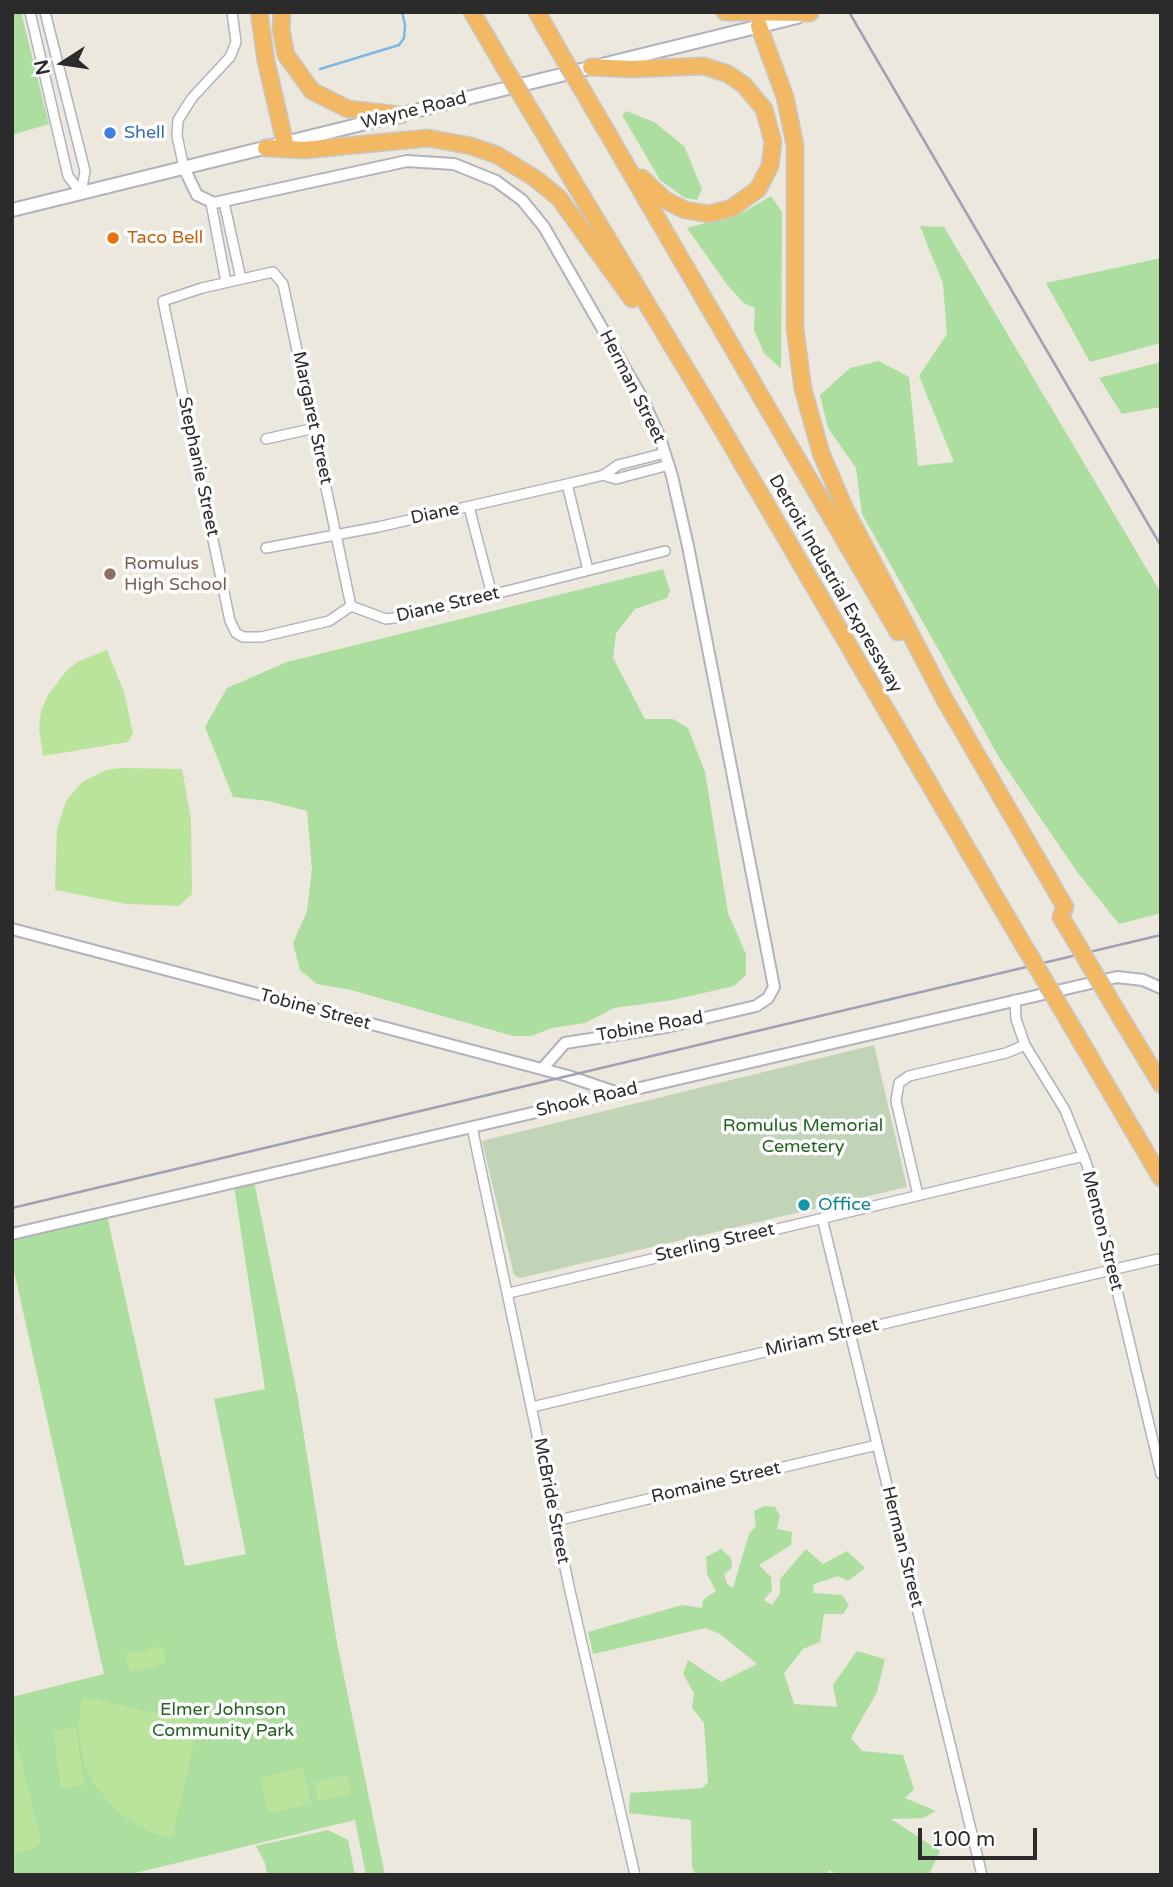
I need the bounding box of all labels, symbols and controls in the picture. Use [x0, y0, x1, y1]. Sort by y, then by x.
north arrow [28, 28, 98, 98]
text: N [30, 58, 55, 77]
street label: Wayne Road [359, 87, 469, 135]
place label: Shell [124, 122, 165, 144]
marker: Shell [102, 125, 118, 141]
place label: Taco Bell [127, 227, 203, 249]
marker: Taco Bell [105, 230, 121, 246]
street label: Herman Street [594, 327, 670, 447]
street label: Margaret Street [287, 350, 337, 486]
street label: Stephanie Street [173, 395, 223, 539]
street label: Detroit Industrial Expressway [764, 471, 906, 697]
street label: Diane [409, 498, 461, 530]
place label: Romulus High School [124, 553, 227, 596]
marker: Romulus High School [102, 566, 118, 582]
street label: Diane Street [394, 583, 502, 627]
street label: Tobine Street [257, 985, 373, 1035]
street label: Tobine Road [595, 1007, 705, 1047]
street label: Shook Road [534, 1078, 640, 1122]
park label: Romulus Memorial Cemetery [723, 1115, 883, 1158]
street label: Menton Street [1077, 1169, 1127, 1293]
place label: Office [818, 1194, 871, 1216]
marker: Office [796, 1197, 812, 1213]
street label: Sterling Street [653, 1219, 777, 1267]
street label: Miriam Street [763, 1314, 881, 1362]
street label: McBride Street [528, 1436, 574, 1566]
street label: Romaine Street [649, 1458, 783, 1508]
street label: Herman Street [877, 1484, 927, 1610]
park label: Elmer Johnson Community Park [152, 1699, 294, 1742]
scale bar [921, 1814, 1040, 1858]
text: 100 m [931, 1827, 995, 1852]

